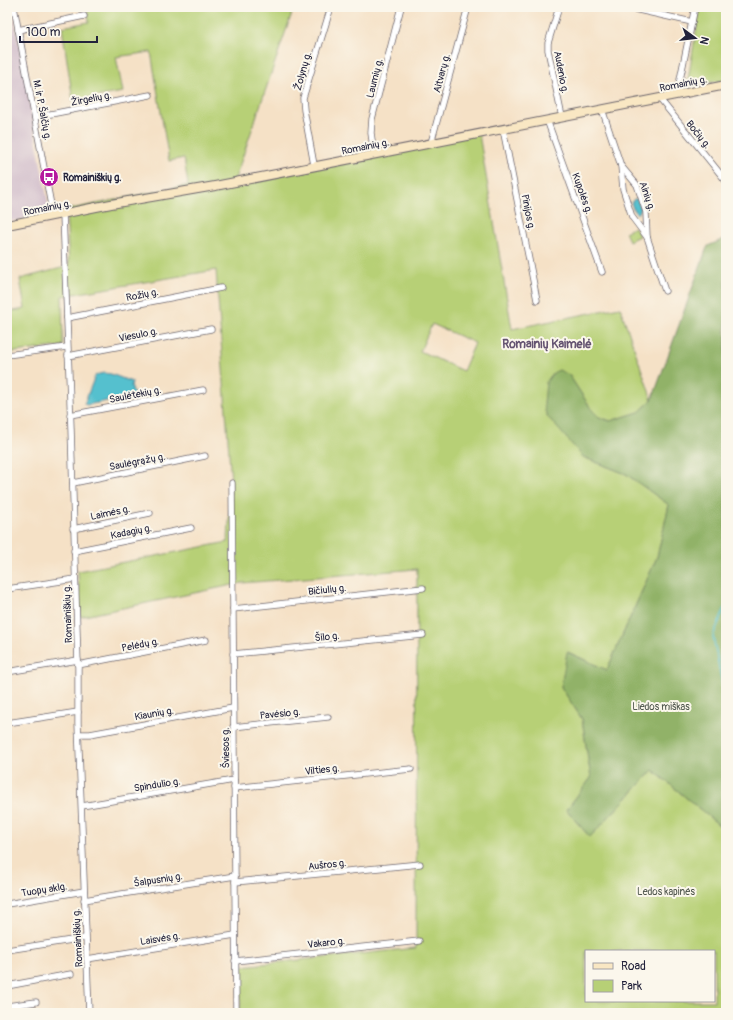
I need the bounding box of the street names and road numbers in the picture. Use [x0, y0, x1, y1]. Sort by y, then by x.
street label: Žolynų g. [291, 50, 314, 92]
street label: Audenio g. [551, 50, 571, 94]
street label: Aitvarų g. [431, 53, 453, 94]
street label: Laumių g. [364, 57, 386, 99]
street label: Romainių g. [658, 74, 708, 94]
street label: M. ir P. Šalčių g. [30, 79, 56, 141]
street label: Žirgelių g. [70, 88, 113, 109]
street label: Bočių g. [683, 118, 713, 151]
street label: Romainių g. [340, 137, 390, 157]
street label: Kupolės g. [569, 171, 595, 215]
street label: Ainių g. [636, 180, 658, 213]
street label: Pinijos g. [519, 193, 537, 231]
street label: Romainių g. [22, 198, 72, 218]
street label: Rožių g. [125, 286, 159, 304]
street label: Viesulo g. [118, 325, 159, 345]
street label: Saulėtekių g. [108, 384, 162, 406]
street label: Saulėgrąžų g. [108, 451, 166, 473]
street label: Laimės g. [89, 503, 131, 523]
street label: Kadagių g. [110, 522, 153, 542]
street label: Bičiulių g. [307, 582, 347, 598]
street label: Romainiškių g. [61, 585, 75, 643]
street label: Šilo g. [314, 628, 340, 644]
street label: Pelėdų g. [121, 636, 160, 654]
street label: Kiaunių g. [134, 705, 175, 723]
street label: Pavėsio g. [259, 706, 301, 722]
street label: Šviesos g. [218, 727, 232, 769]
street label: Vilties g. [304, 762, 340, 778]
street label: Spindulio g. [133, 775, 181, 795]
street label: Aušros g. [307, 857, 347, 873]
street label: Šalpusnių g. [133, 868, 183, 890]
street label: Tuopų aklg. [20, 880, 68, 900]
street label: Romainiškių g. [70, 908, 86, 967]
street label: Laisvės g. [139, 930, 181, 948]
street label: Vakaro g. [307, 935, 345, 951]

